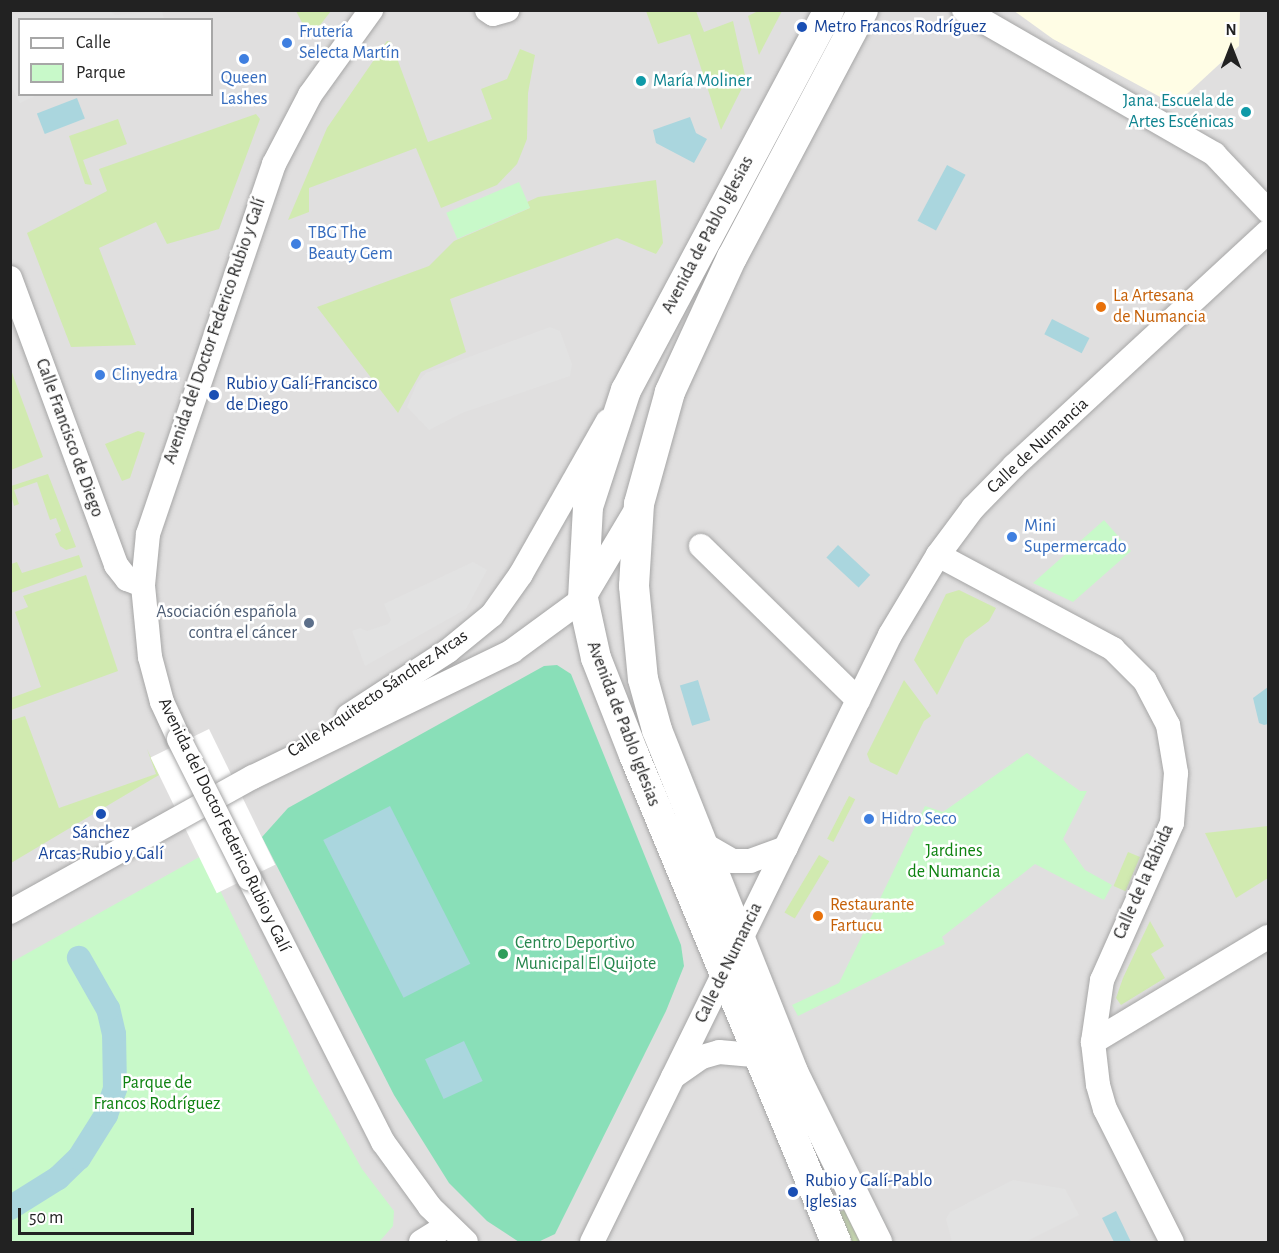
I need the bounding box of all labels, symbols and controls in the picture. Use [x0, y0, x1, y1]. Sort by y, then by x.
place label: Metro Francos Rodríguez [814, 16, 986, 38]
legend [18, 18, 213, 96]
north arrow [1201, 18, 1261, 78]
marker: Metro Francos Rodríguez [795, 20, 809, 34]
place label: Frutería Selecta Martín [299, 22, 399, 64]
text: N [1225, 22, 1237, 38]
text: Calle [76, 34, 111, 52]
marker: Frutería Selecta Martín [280, 36, 294, 50]
marker: Queen Lashes [237, 52, 251, 66]
text: Parque [76, 64, 125, 82]
place label: Queen Lashes [221, 68, 267, 110]
place label: María Moliner [653, 70, 751, 92]
marker: María Moliner [634, 74, 648, 88]
place label: Jana. Escuela de Artes Escénicas [1123, 91, 1234, 134]
marker: Jana. Escuela de Artes Escénicas [1239, 105, 1253, 119]
street label: Avenida de Pablo Iglesias [657, 153, 759, 317]
street label: Avenida del Doctor Federico Rubio y Galí [159, 195, 271, 467]
place label: TBG The Beauty Gem [308, 223, 393, 266]
marker: TBG The Beauty Gem [289, 237, 303, 251]
place label: La Artesana de Numancia [1113, 286, 1206, 328]
marker: La Artesana de Numancia [1094, 300, 1108, 314]
street label: Calle Francisco de Diego [30, 356, 108, 520]
place label: Clinyedra [112, 364, 178, 386]
marker: Clinyedra [93, 368, 107, 382]
place label: Rubio y Galí-Francisco de Diego [226, 374, 378, 416]
marker: Rubio y Galí-Francisco de Diego [207, 388, 221, 402]
street label: Calle de Numancia [983, 393, 1093, 499]
place label: Mini Supermercado [1024, 516, 1127, 558]
marker: Mini Supermercado [1005, 530, 1019, 544]
place label: Asociación española contra el cáncer [156, 602, 297, 644]
marker: Asociación española contra el cáncer [302, 616, 316, 630]
street label: Calle Arquitecto Sánchez Arcas [284, 626, 472, 762]
street label: Avenida de Pablo Iglesias [582, 638, 664, 810]
street label: Avenida del Doctor Federico Rubio y Galí [153, 694, 295, 956]
marker: Sánchez Arcas-Rubio y Galí [94, 807, 108, 821]
place label: Hidro Seco [881, 808, 957, 830]
marker: Hidro Seco [862, 812, 876, 826]
street label: Calle de la Rábida [1109, 821, 1179, 943]
place label: Sánchez Arcas-Rubio y Galí [38, 823, 164, 866]
park label: Jardines de Numancia [907, 841, 1001, 884]
place label: Restaurante Fartucu [830, 895, 914, 938]
street label: Calle de Numancia [691, 899, 767, 1027]
marker: Restaurante Fartucu [811, 909, 825, 923]
place label: Centro Deportivo Municipal El Quijote [515, 933, 656, 976]
marker: Centro Deportivo Municipal El Quijote [496, 947, 510, 961]
park label: Parque de Francos Rodríguez [94, 1073, 220, 1116]
place label: Rubio y Galí-Pablo Iglesias [805, 1171, 932, 1214]
marker: Rubio y Galí-Pablo Iglesias [786, 1185, 800, 1199]
scale bar [21, 1196, 196, 1234]
text: 50 m [29, 1209, 63, 1227]

